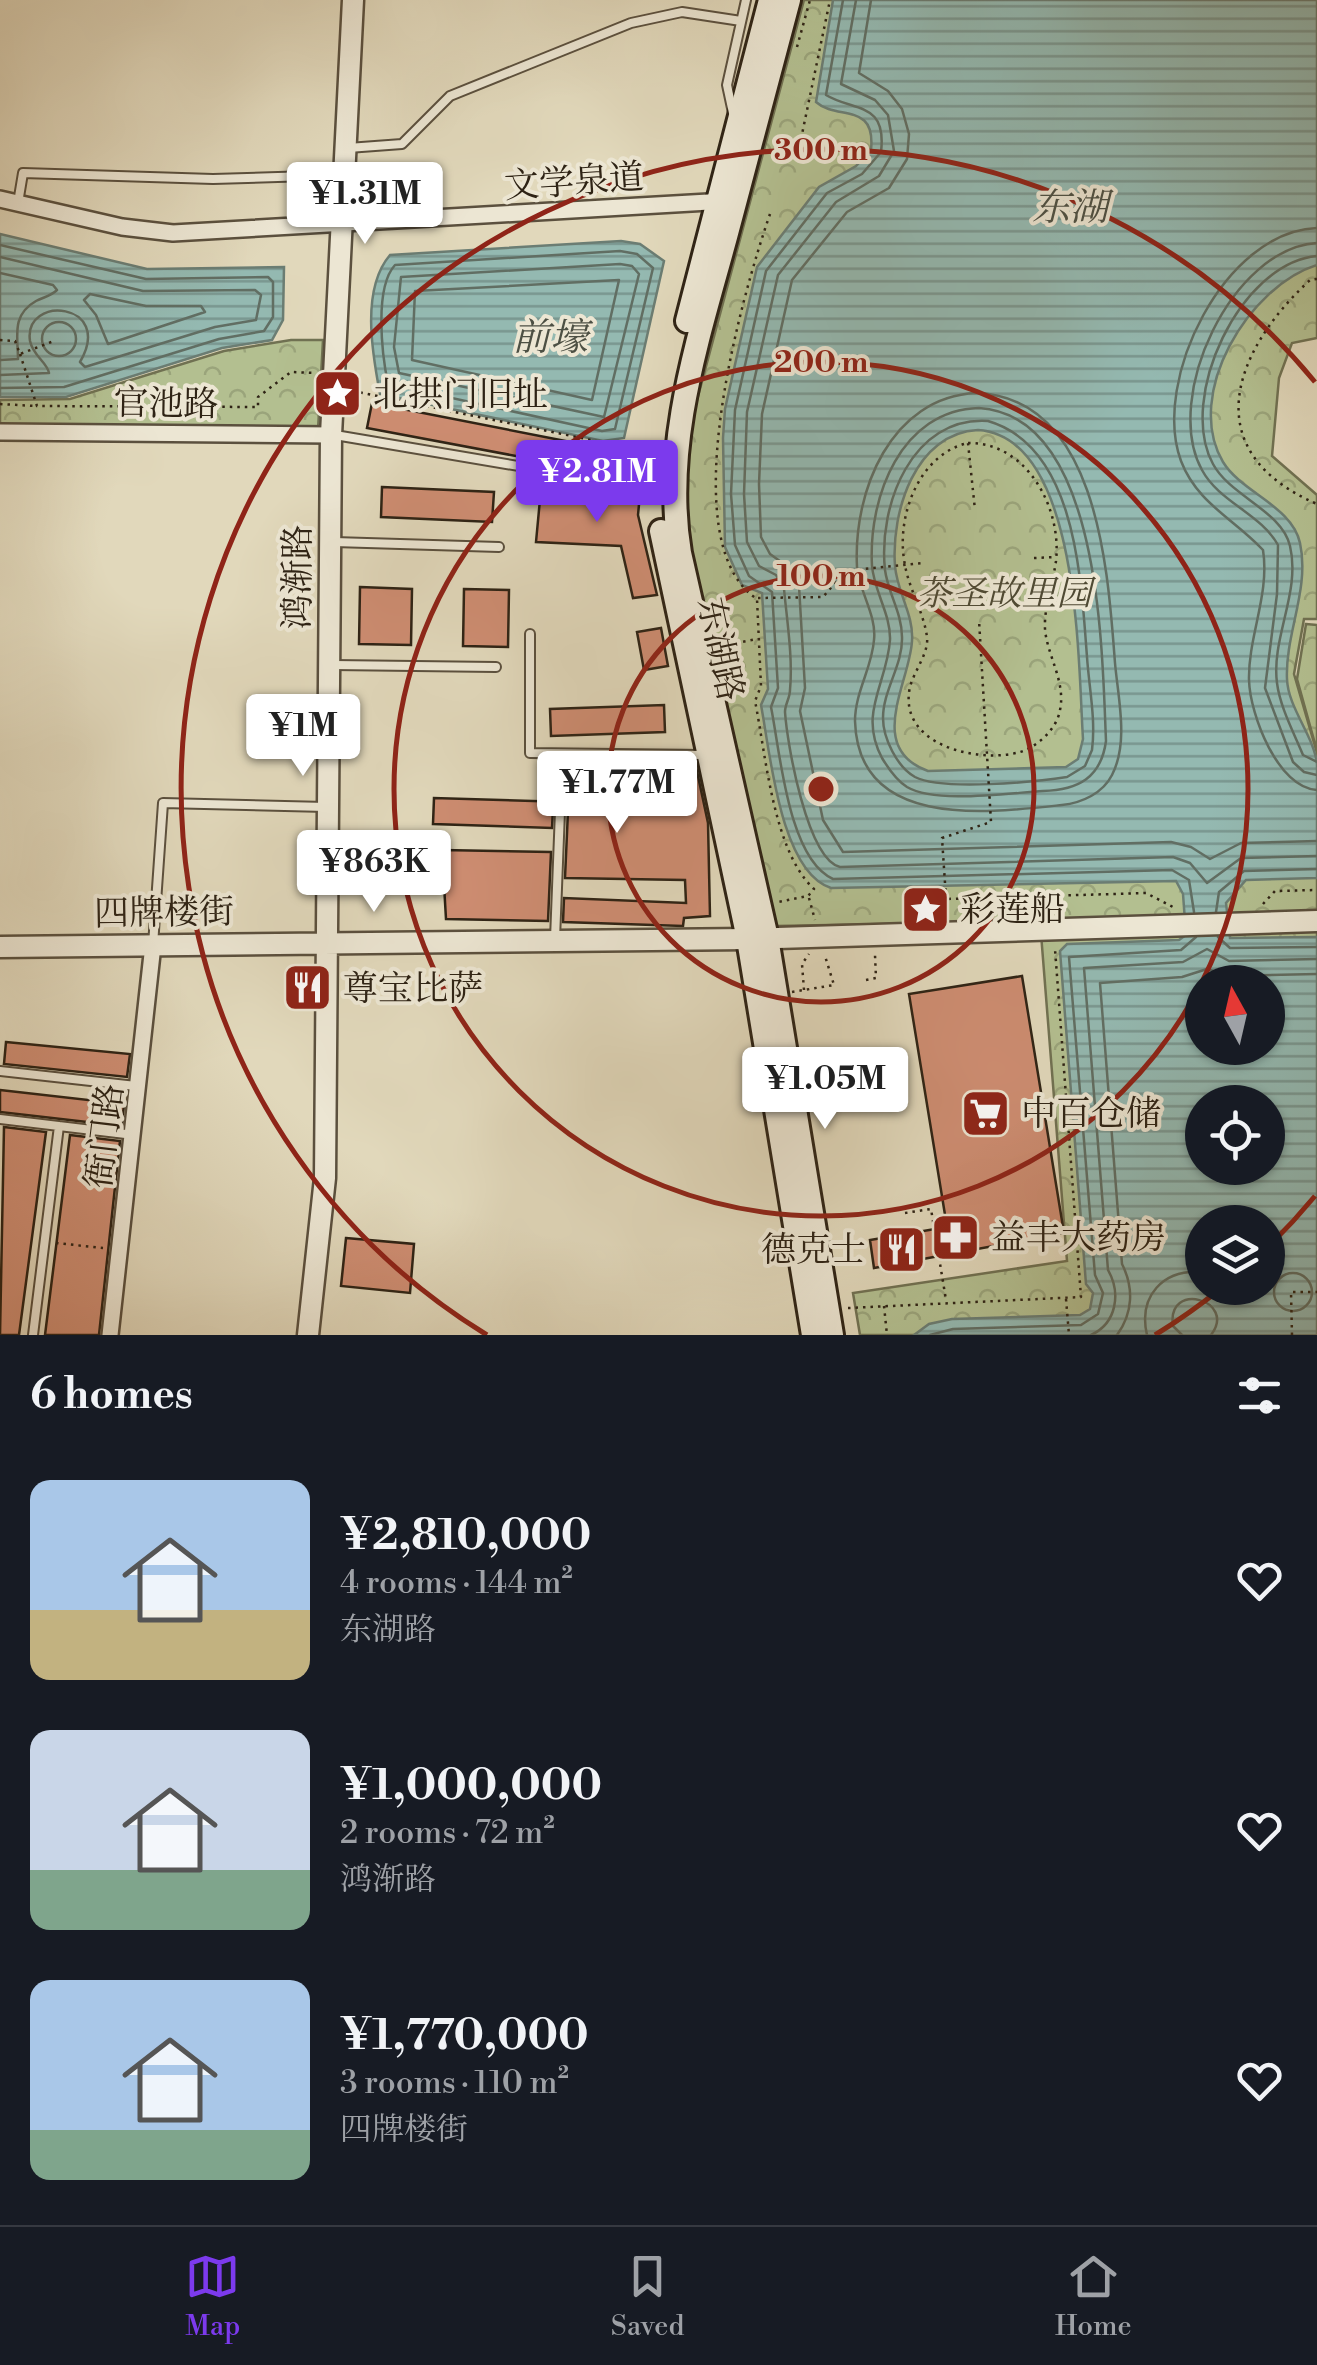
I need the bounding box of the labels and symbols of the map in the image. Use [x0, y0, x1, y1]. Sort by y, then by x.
text: 300 m [774, 132, 868, 170]
street label: 文学泉道 [503, 156, 645, 209]
pin: ¥1.31M [284, 162, 446, 247]
water label: 东湖 [1032, 185, 1114, 232]
water label: 前壕 [512, 315, 594, 362]
text: 200 m [774, 344, 868, 382]
place icon: 北拱门旧址 [312, 368, 364, 420]
place label: 北拱门旧址 [373, 374, 548, 417]
street label: 官池路 [113, 382, 219, 427]
pin: ¥2.81M [516, 440, 678, 525]
street label: 鸿渐路 [277, 524, 320, 630]
text: 100 m [776, 558, 866, 596]
park label: 茶圣故里园 [916, 573, 1096, 616]
street label: 东湖路 [688, 593, 751, 705]
pin: ¥1M [255, 694, 351, 779]
pin: ¥1.77M [536, 751, 698, 836]
centre of rings [803, 771, 839, 807]
pin: ¥863K [304, 830, 444, 915]
place icon: 彩莲船 [899, 883, 951, 935]
place label: 彩莲船 [960, 889, 1065, 932]
street label: 四牌楼街 [94, 891, 234, 936]
restaurant icon: 尊宝比萨 [282, 962, 334, 1014]
north arrow [1185, 965, 1285, 1065]
place label: 尊宝比萨 [343, 968, 483, 1011]
pin: ¥1.05M [744, 1047, 906, 1132]
street label: 衙门路 [78, 1081, 133, 1191]
supermarket icon: 中百仓储 [960, 1087, 1012, 1139]
place label: 中百仓储 [1021, 1093, 1161, 1136]
pharmacy icon: 益丰大药房 [930, 1211, 982, 1263]
place label: 益丰大药房 [991, 1217, 1166, 1260]
restaurant icon: 德克士 [875, 1223, 927, 1275]
place label: 德克士 [761, 1229, 866, 1272]

